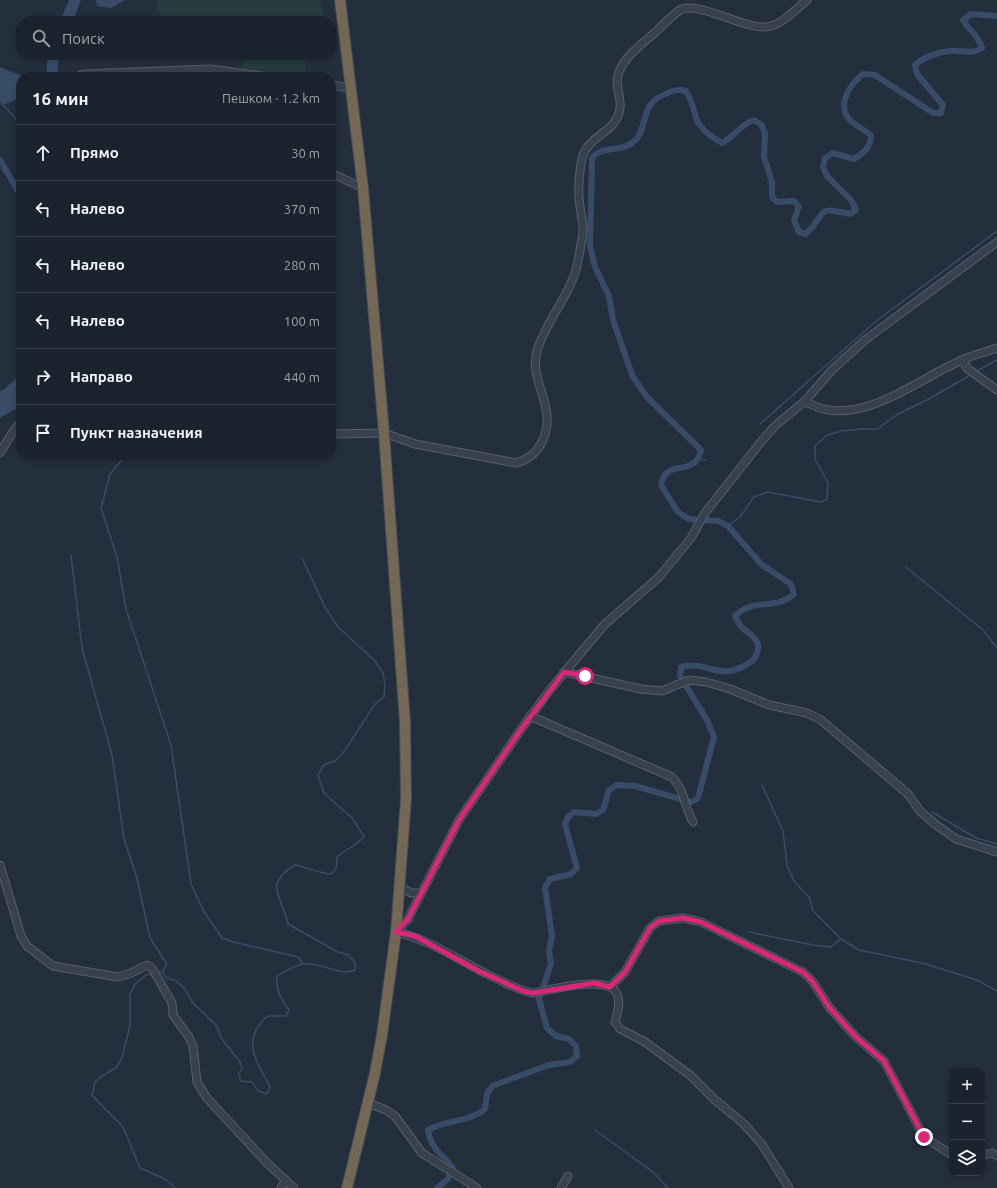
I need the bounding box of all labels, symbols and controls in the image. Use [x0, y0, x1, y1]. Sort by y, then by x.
search box [16, 16, 336, 60]
icon: search [30, 27, 52, 49]
text: Поиск [62, 30, 105, 47]
text: 16 мин [32, 89, 88, 108]
text: Пешком · 1.2 km [222, 91, 320, 105]
icon: ahead [32, 142, 54, 164]
text: Прямо [70, 144, 119, 161]
text: 30 m [291, 146, 320, 160]
icon: left [32, 198, 54, 220]
text: Налево [70, 200, 125, 217]
text: 370 m [284, 202, 320, 216]
icon: left [32, 254, 54, 276]
text: Налево [70, 256, 125, 273]
text: 280 m [284, 258, 320, 272]
icon: left [32, 310, 54, 332]
text: Налево [70, 312, 125, 329]
text: 100 m [284, 314, 320, 328]
icon: right [32, 366, 54, 388]
text: Направо [70, 368, 133, 385]
text: 440 m [284, 370, 320, 384]
icon: arrive [32, 422, 54, 444]
text: Пункт назначения [70, 424, 203, 441]
route start [576, 667, 594, 685]
map controls [949, 1068, 985, 1176]
button: + [949, 1068, 985, 1104]
button: − [949, 1104, 985, 1140]
route end [915, 1128, 933, 1146]
button: layers [949, 1140, 985, 1176]

